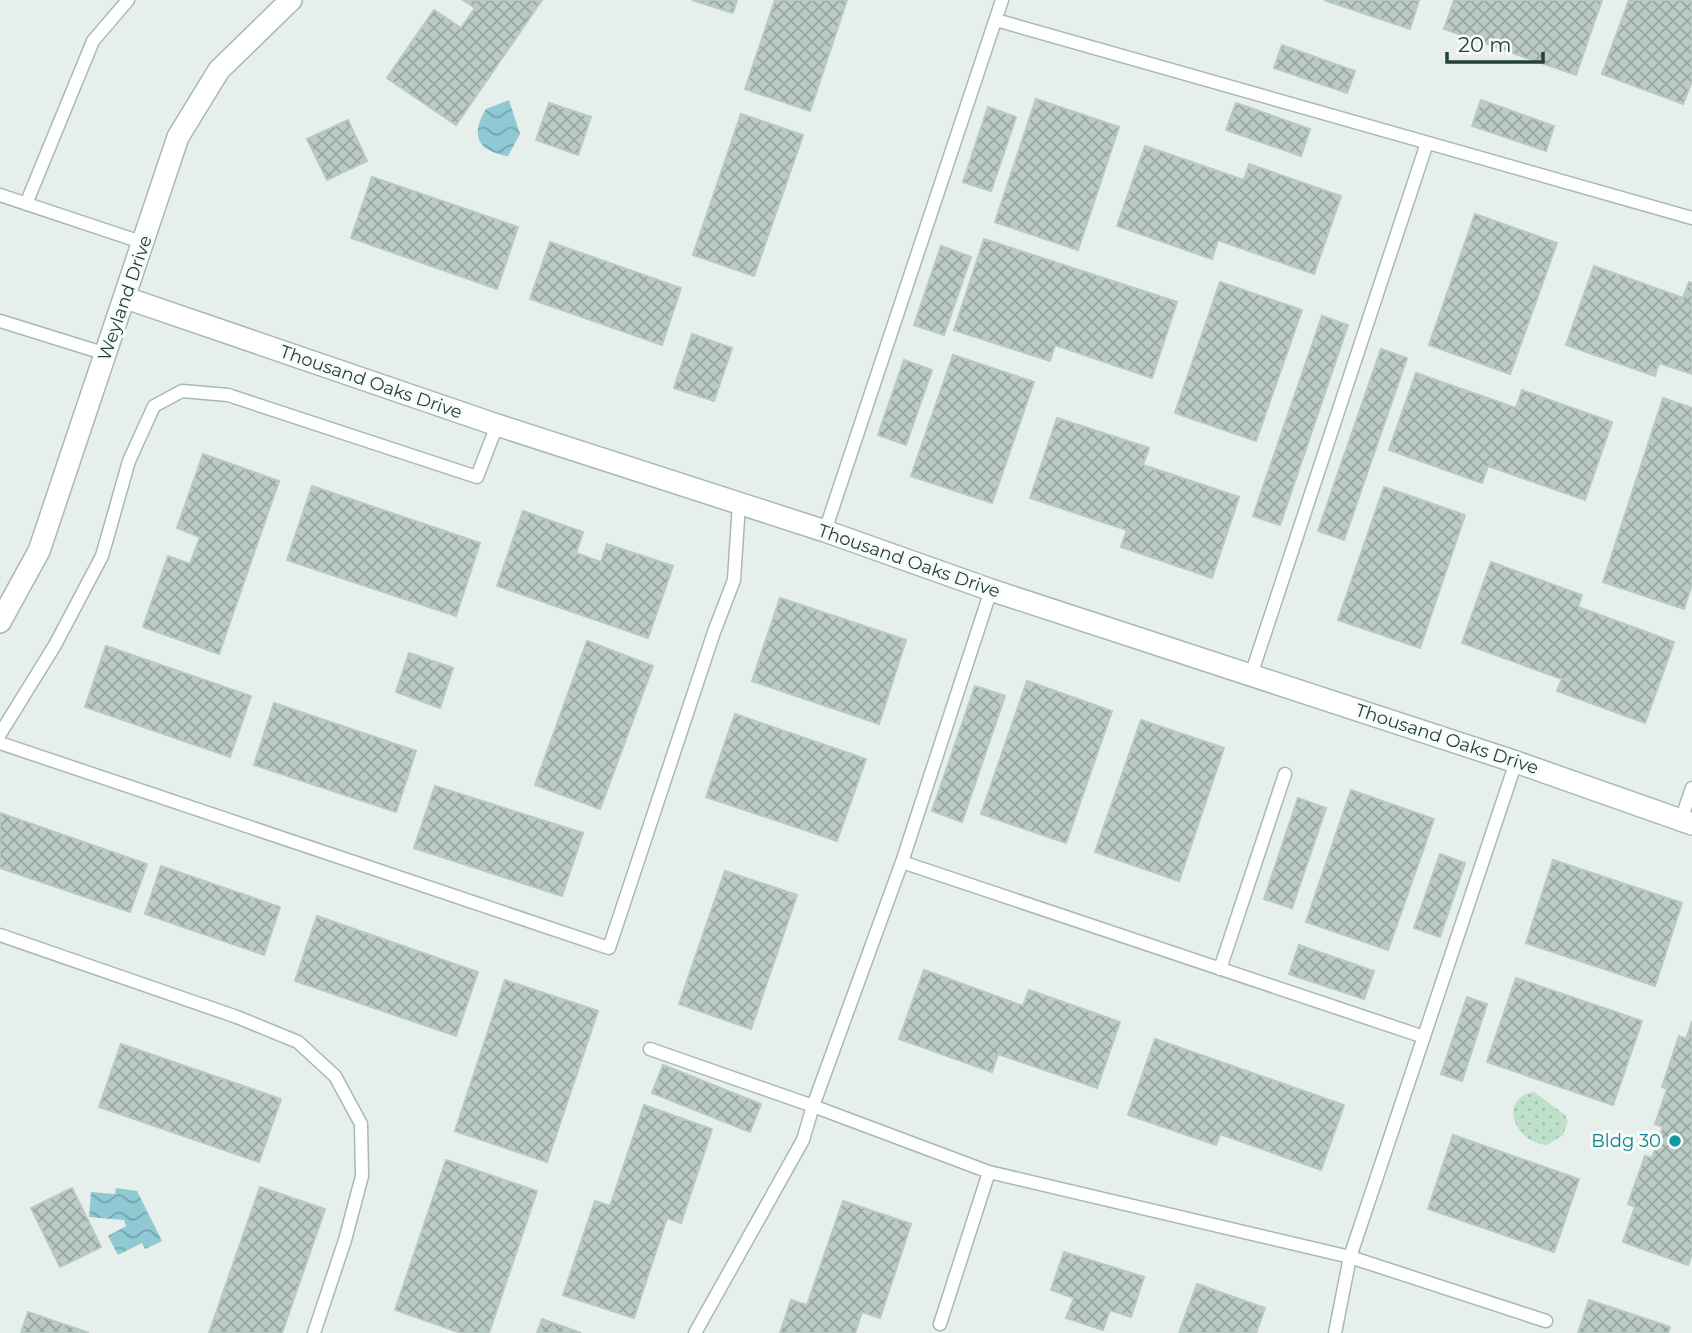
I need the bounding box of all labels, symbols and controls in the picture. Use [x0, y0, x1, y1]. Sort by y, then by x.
scale bar [1447, 21, 1543, 65]
text: 20 m [1458, 32, 1512, 57]
street label: Weyland Drive [93, 232, 157, 364]
street label: Thousand Oaks Drive [277, 340, 465, 424]
street label: Thousand Oaks Drive [815, 519, 1003, 603]
street label: Thousand Oaks Drive [1353, 699, 1541, 779]
place label: Bldg 30 [1591, 1130, 1661, 1152]
marker: Bldg 30 [1667, 1133, 1683, 1149]

